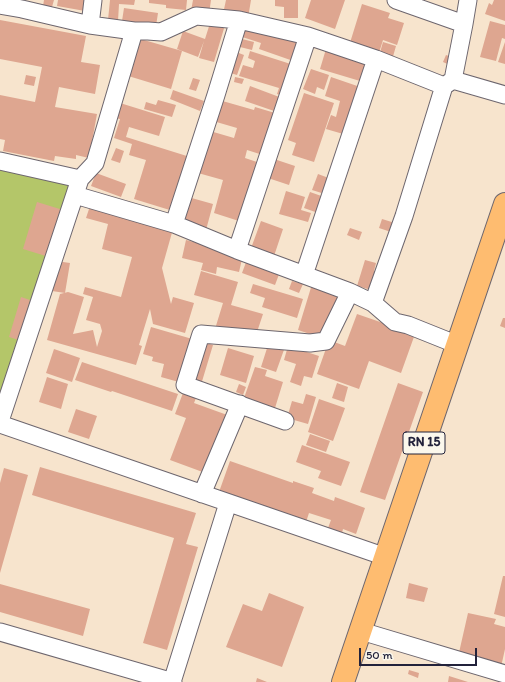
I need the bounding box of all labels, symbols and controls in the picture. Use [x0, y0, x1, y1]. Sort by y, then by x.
road number: RN 15 [403, 432, 445, 454]
scale bar [361, 640, 479, 666]
text: 50 m [366, 648, 392, 662]

